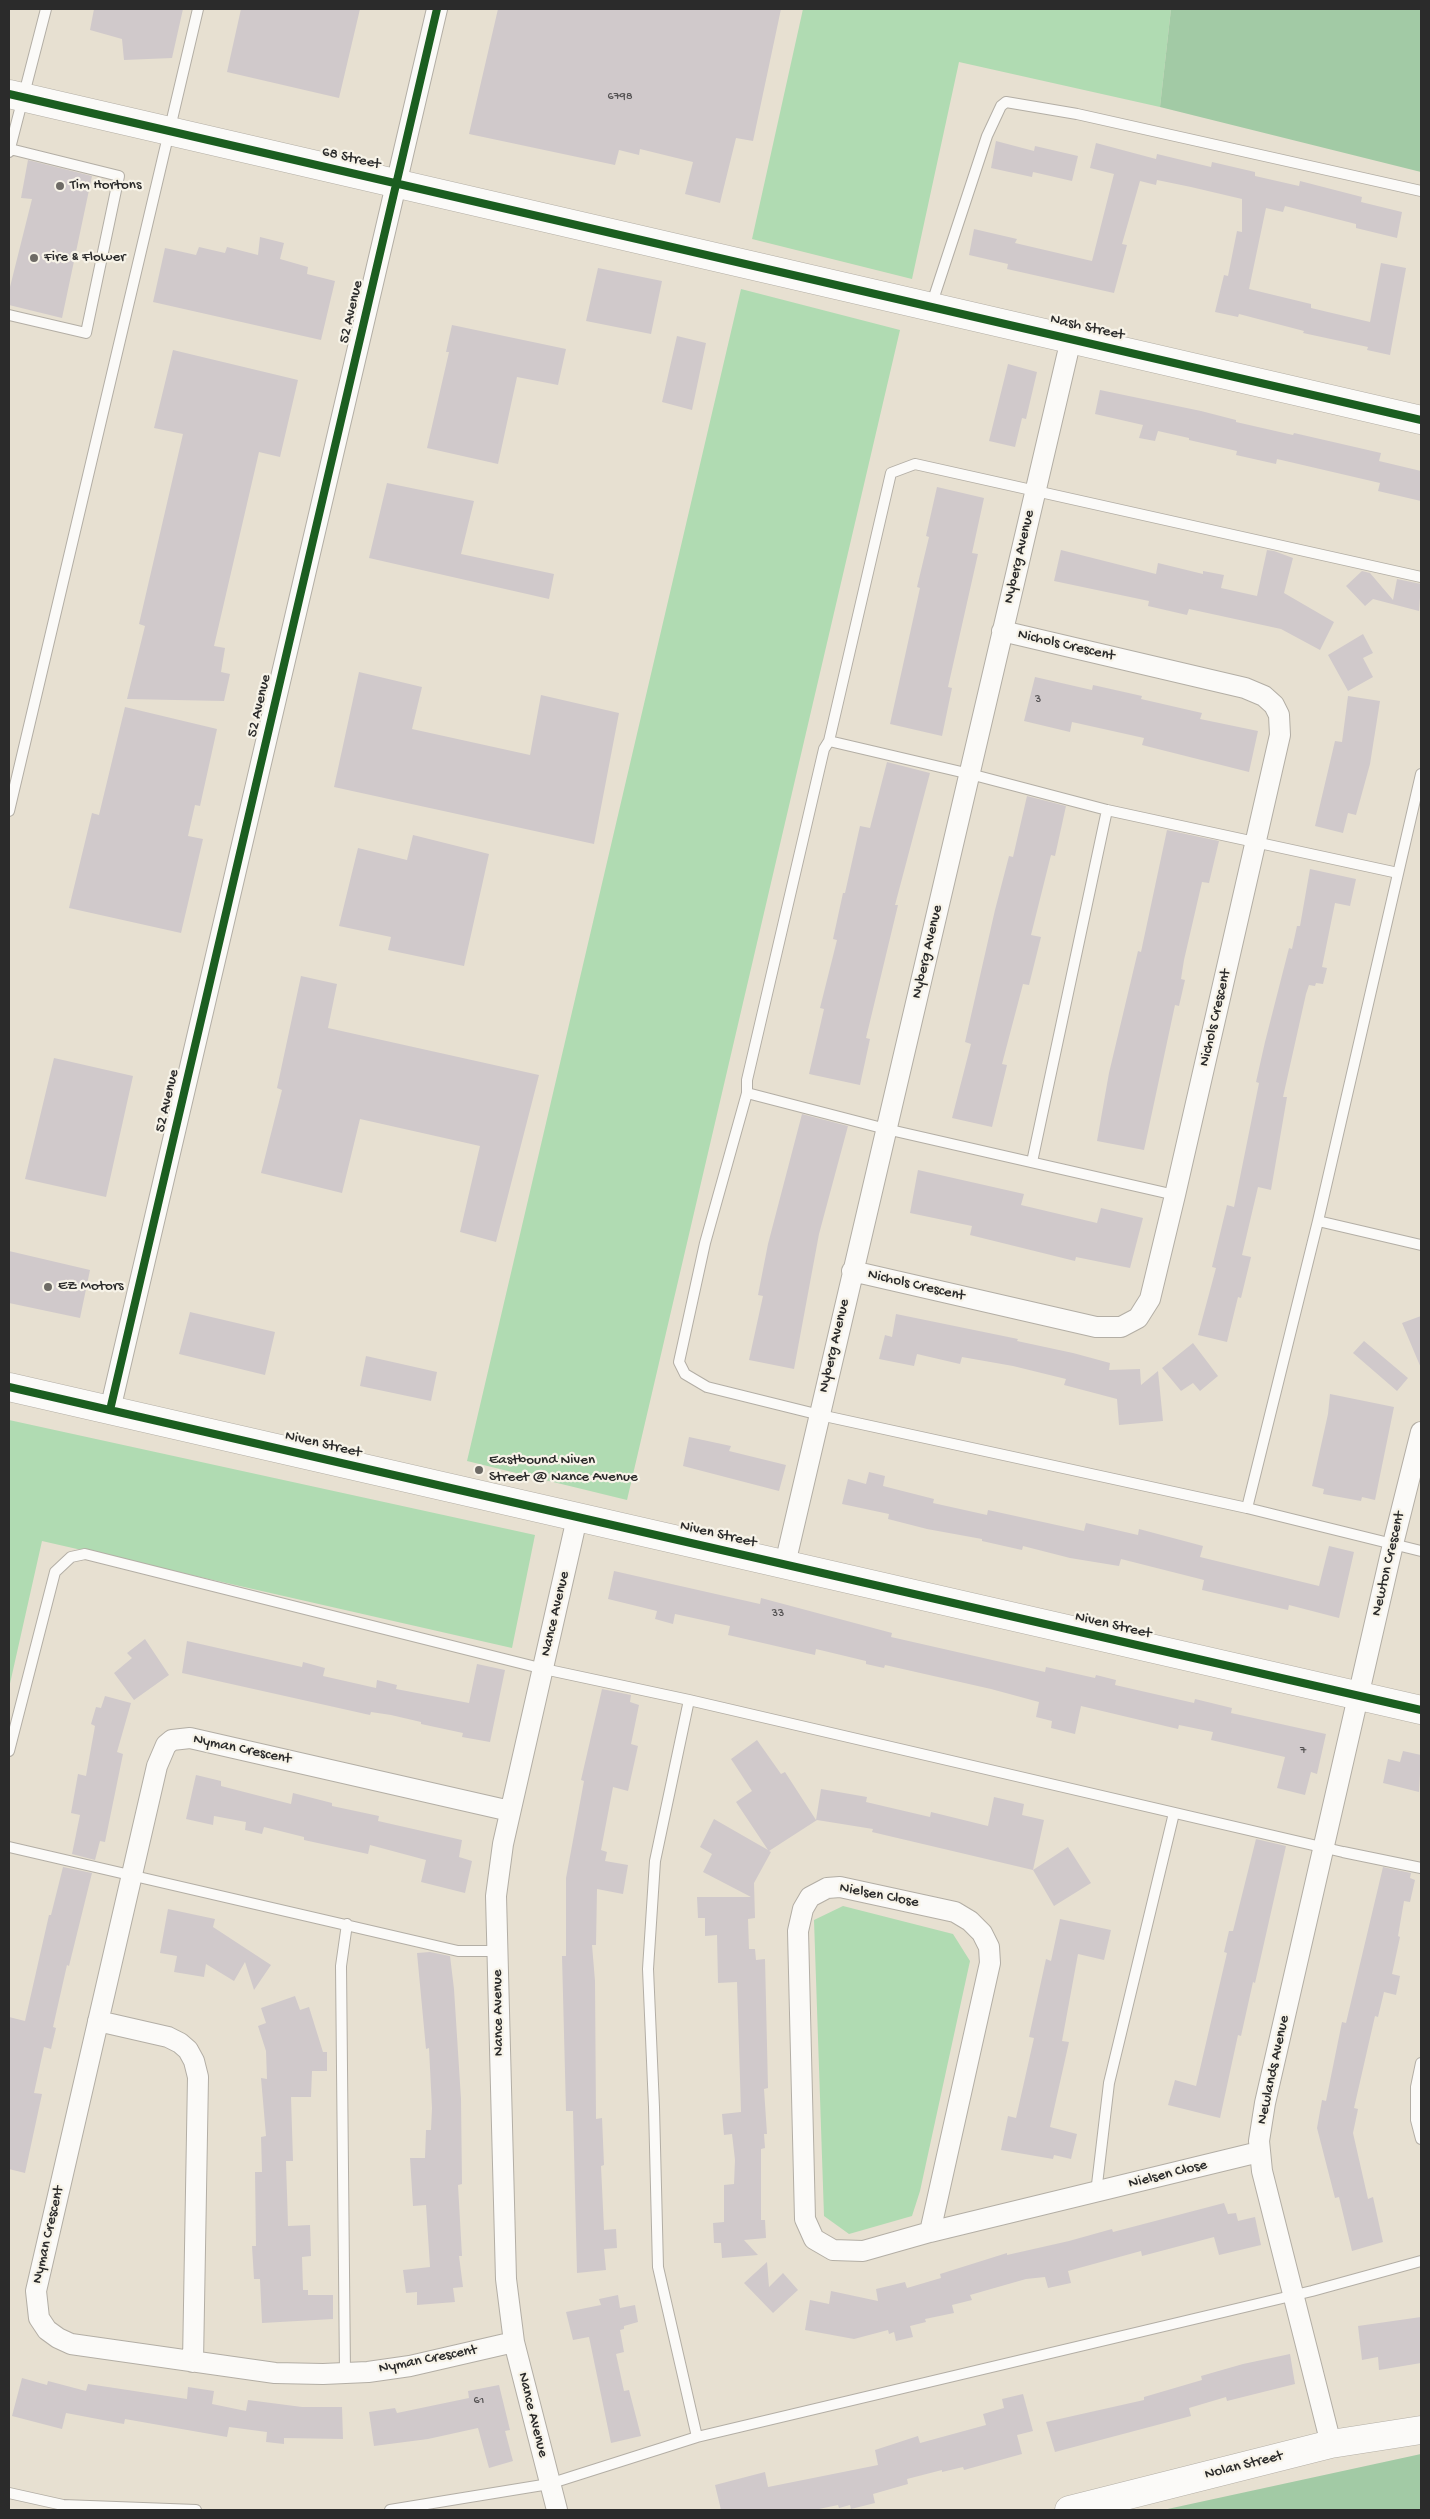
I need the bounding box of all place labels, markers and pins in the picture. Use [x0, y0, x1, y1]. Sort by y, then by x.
place label: Tim Hortons [70, 177, 141, 195]
marker: Tim Hortons [54, 180, 66, 192]
place label: Fire & Flower [44, 249, 125, 267]
marker: Fire & Flower [28, 252, 40, 264]
place label: EZ Motors [58, 1278, 124, 1296]
marker: EZ Motors [42, 1281, 54, 1293]
place label: Eastbound Niven Street @ Nance Avenue [489, 1452, 638, 1487]
marker: Eastbound Niven Street @ Nance Avenue [473, 1464, 485, 1476]

